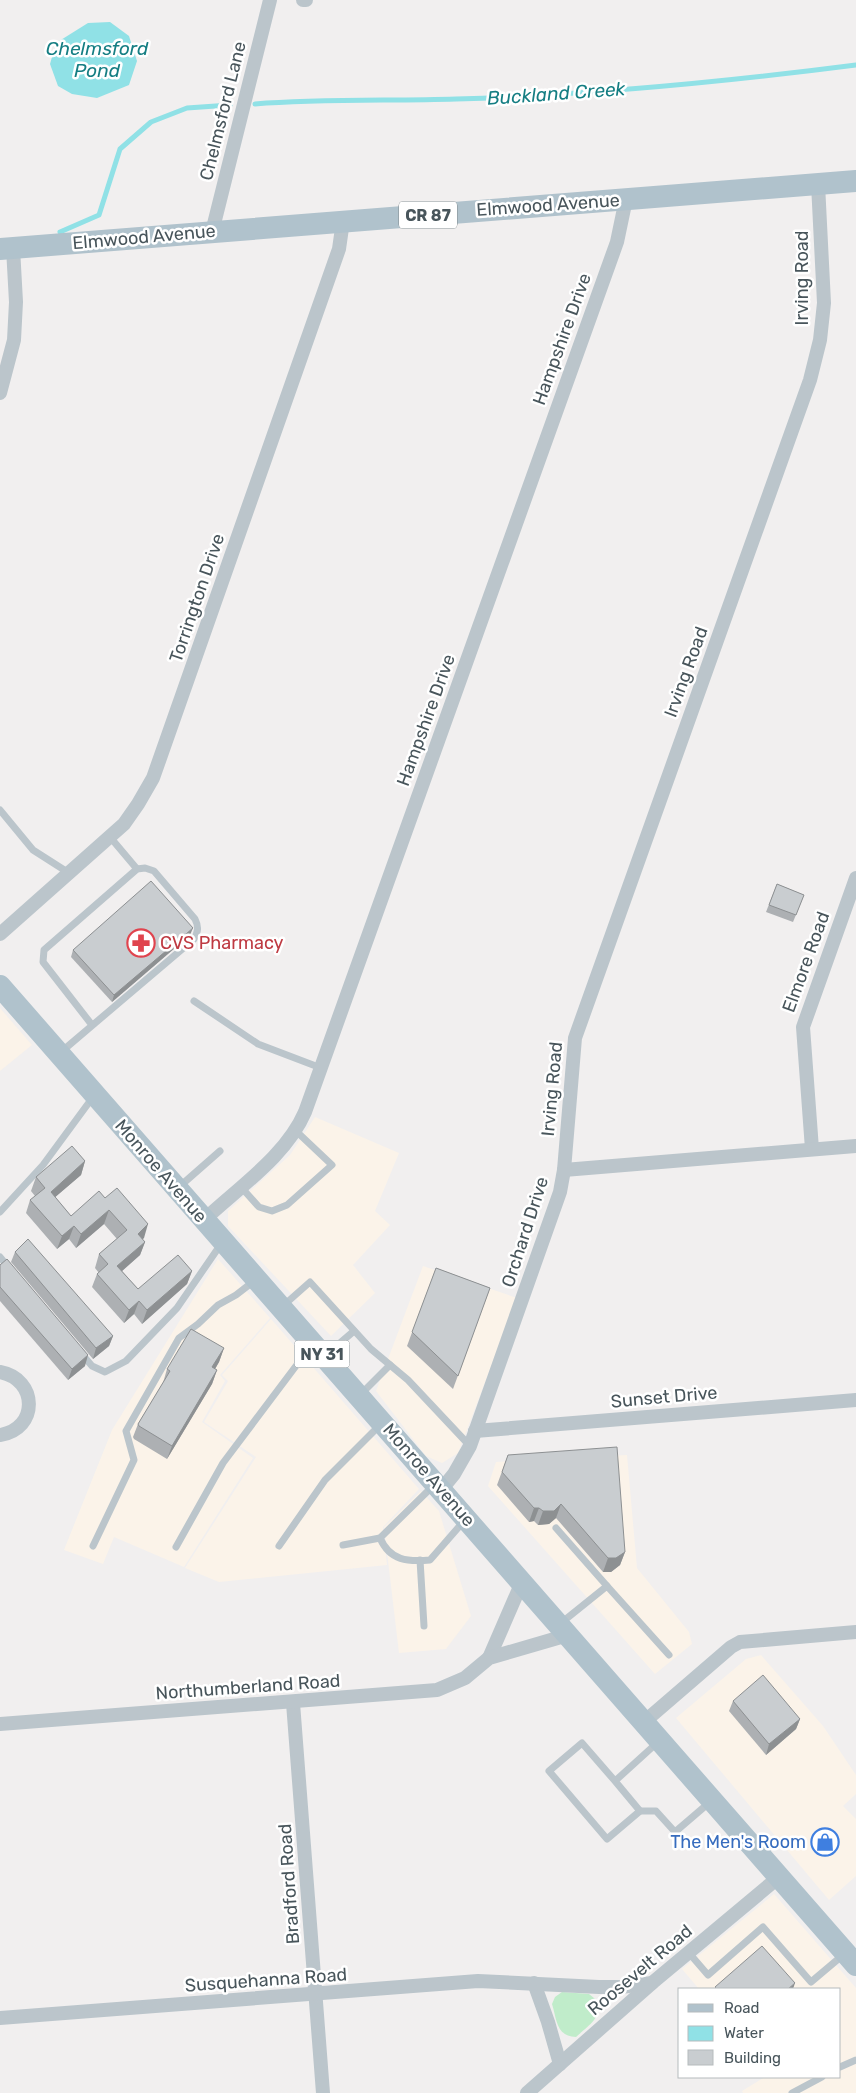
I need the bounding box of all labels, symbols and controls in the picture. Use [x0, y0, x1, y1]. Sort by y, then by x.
water label: Chelmsford Pond [46, 37, 149, 82]
street label: Chelmsford Lane [195, 39, 251, 183]
water label: Buckland Creek [486, 77, 626, 110]
street label: Elmwood Avenue [476, 189, 620, 221]
road number: CR 87 [399, 202, 457, 228]
street label: Elmwood Avenue [71, 220, 217, 254]
street label: Irving Road [791, 231, 813, 325]
street label: Hampshire Drive [528, 270, 596, 408]
street label: Torrington Drive [165, 531, 229, 665]
street label: Irving Road [659, 624, 713, 720]
street label: Hampshire Drive [392, 651, 460, 789]
street label: Elmore Road [778, 909, 834, 1015]
pharmacy icon: CVS Pharmacy [126, 928, 156, 958]
place label: CVS Pharmacy [160, 932, 284, 954]
street label: Irving Road [537, 1041, 567, 1137]
street label: Monroe Avenue [110, 1115, 212, 1227]
street label: Orchard Drive [497, 1174, 553, 1290]
road number: NY 31 [294, 1340, 350, 1368]
street label: Sunset Drive [610, 1381, 718, 1413]
street label: Monroe Avenue [378, 1419, 480, 1531]
street label: Northumberland Road [155, 1670, 341, 1704]
street label: Bradford Road [274, 1823, 304, 1945]
shop icon: The Men's Room [810, 1827, 840, 1857]
place label: The Men's Room [670, 1831, 806, 1853]
street label: Roosevelt Road [583, 1920, 697, 2020]
street label: Susquehanna Road [184, 1963, 348, 1997]
legend [678, 1988, 841, 2078]
text: Road [724, 1999, 760, 2017]
text: Water [724, 2024, 764, 2042]
text: Building [724, 2049, 781, 2067]

